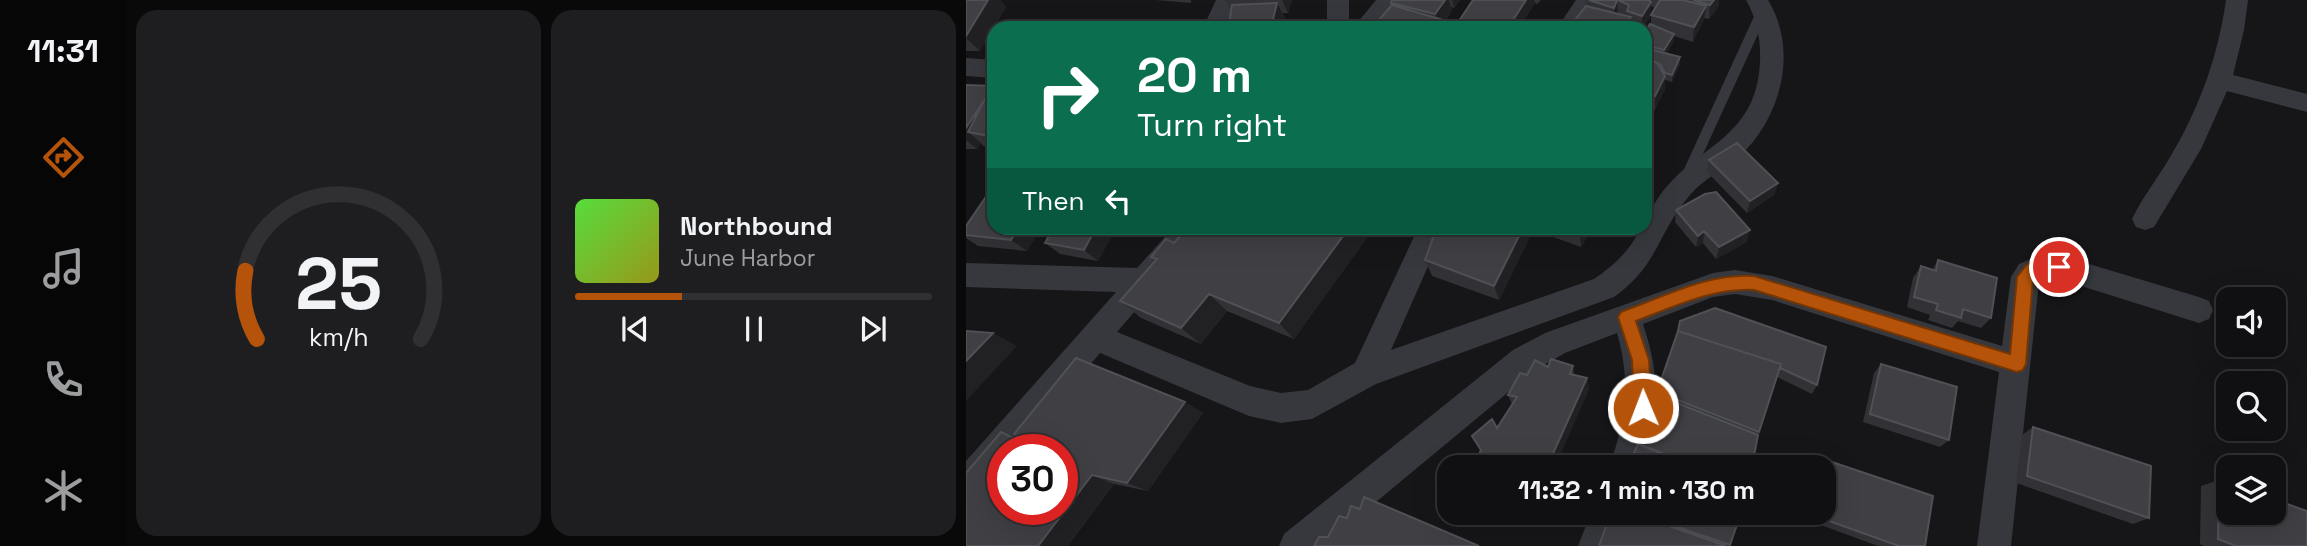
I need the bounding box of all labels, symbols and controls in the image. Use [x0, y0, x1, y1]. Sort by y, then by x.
text: 11:31 [27, 31, 99, 71]
text: 20 m [1137, 44, 1252, 106]
icon: right [1022, 49, 1113, 140]
text: Turn right [1137, 105, 1287, 145]
icon: directions [39, 133, 88, 182]
icon: left [1099, 182, 1137, 220]
text: Then [1022, 184, 1085, 218]
text: Northbound [680, 209, 833, 243]
text: 25 [295, 237, 382, 330]
pin [2029, 237, 2089, 297]
text: June Harbor [680, 243, 815, 273]
icon: music [39, 244, 88, 293]
icon: arrive [2040, 248, 2078, 286]
map controls [2216, 287, 2286, 525]
button: sound [2216, 287, 2286, 357]
icon: previous [616, 310, 654, 348]
icon: pause [735, 310, 773, 348]
icon: next [854, 310, 892, 348]
text: km/h [309, 321, 368, 353]
icon: phone [39, 355, 88, 404]
position arrow [1606, 371, 1680, 445]
button: search [2216, 371, 2286, 441]
speed limit sign: 30 [987, 434, 1078, 525]
button: layers [2216, 455, 2286, 525]
icon: climate [39, 466, 88, 515]
text: 11:32 · 1 min · 130 m [1518, 473, 1755, 507]

